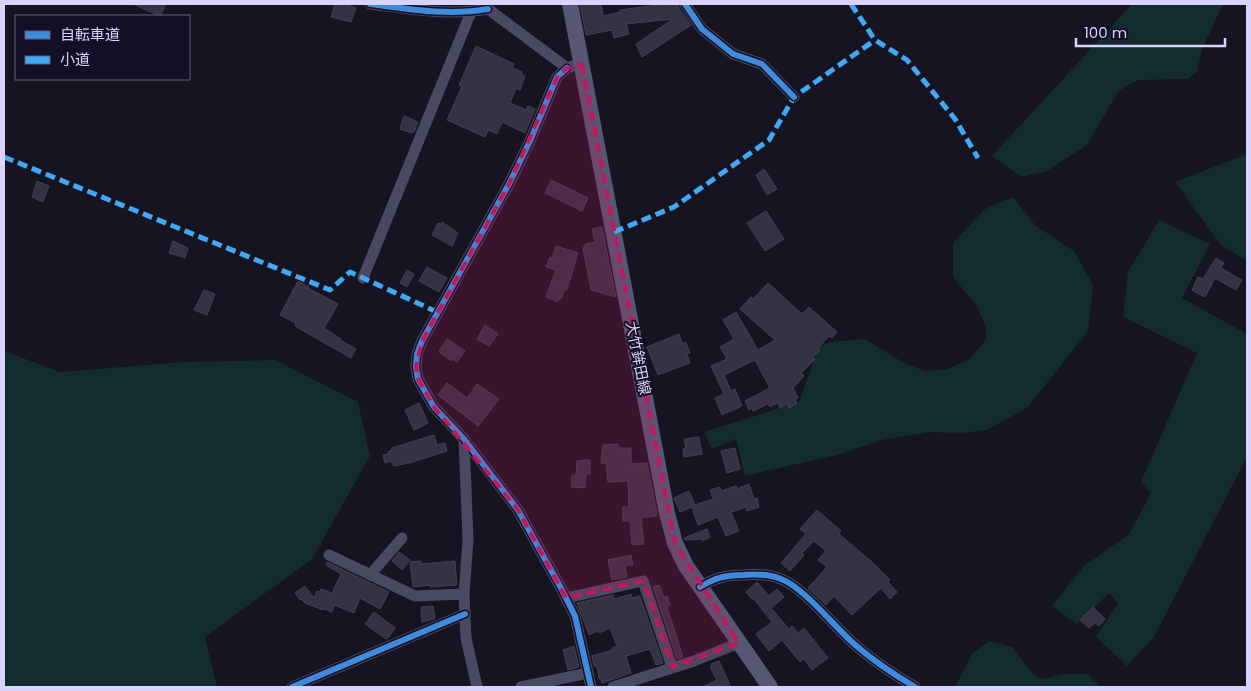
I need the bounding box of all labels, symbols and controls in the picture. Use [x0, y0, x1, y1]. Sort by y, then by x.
legend [15, 15, 190, 80]
scale bar [1076, 15, 1225, 47]
text: 100 m [1084, 22, 1127, 43]
text: 自転車道 [60, 24, 120, 45]
text: 小道 [60, 49, 90, 70]
street label: 大竹鉾田線 [621, 319, 656, 397]

